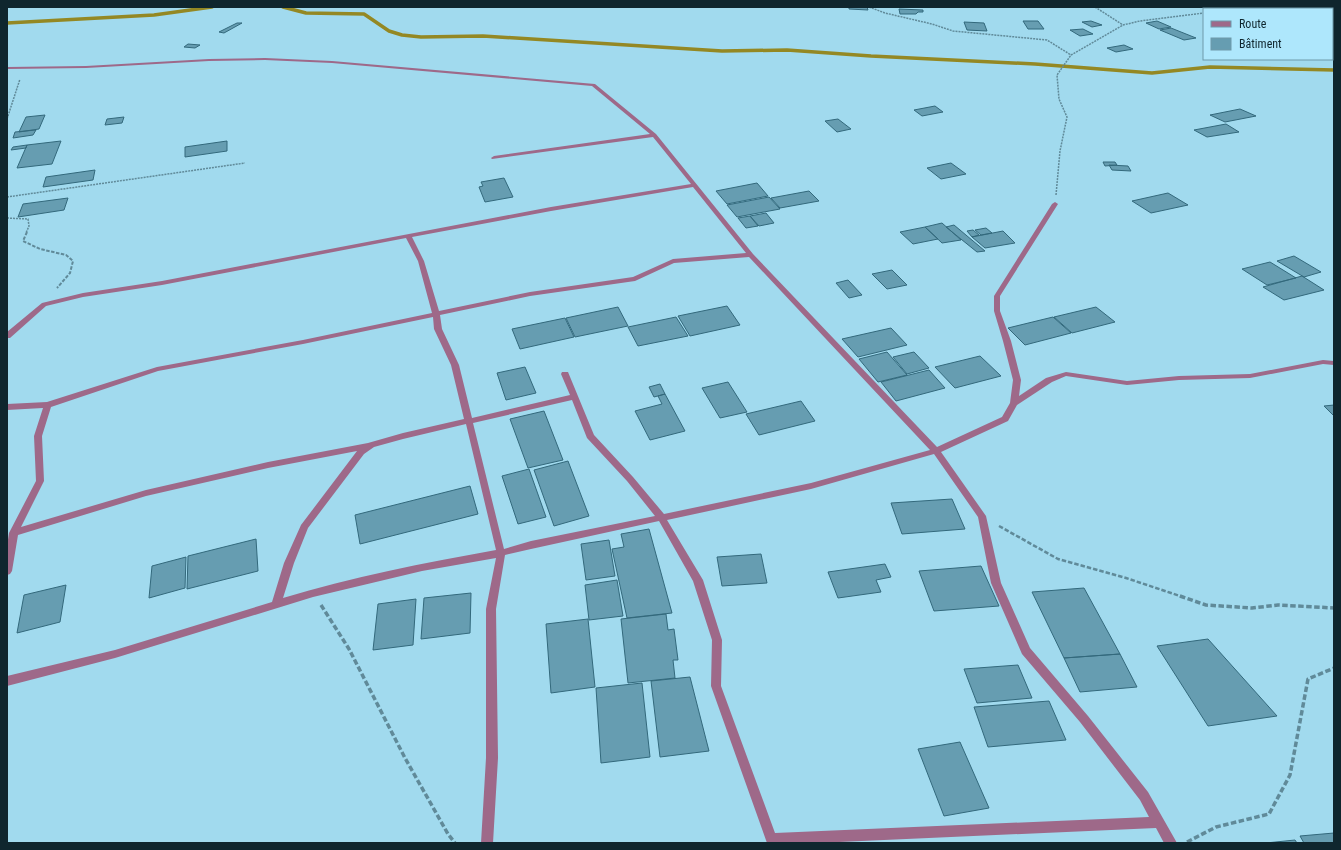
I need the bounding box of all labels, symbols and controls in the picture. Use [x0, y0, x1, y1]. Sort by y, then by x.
legend [1203, 8, 1333, 60]
text: Route [1239, 17, 1267, 31]
text: Bâtiment [1239, 37, 1282, 51]

